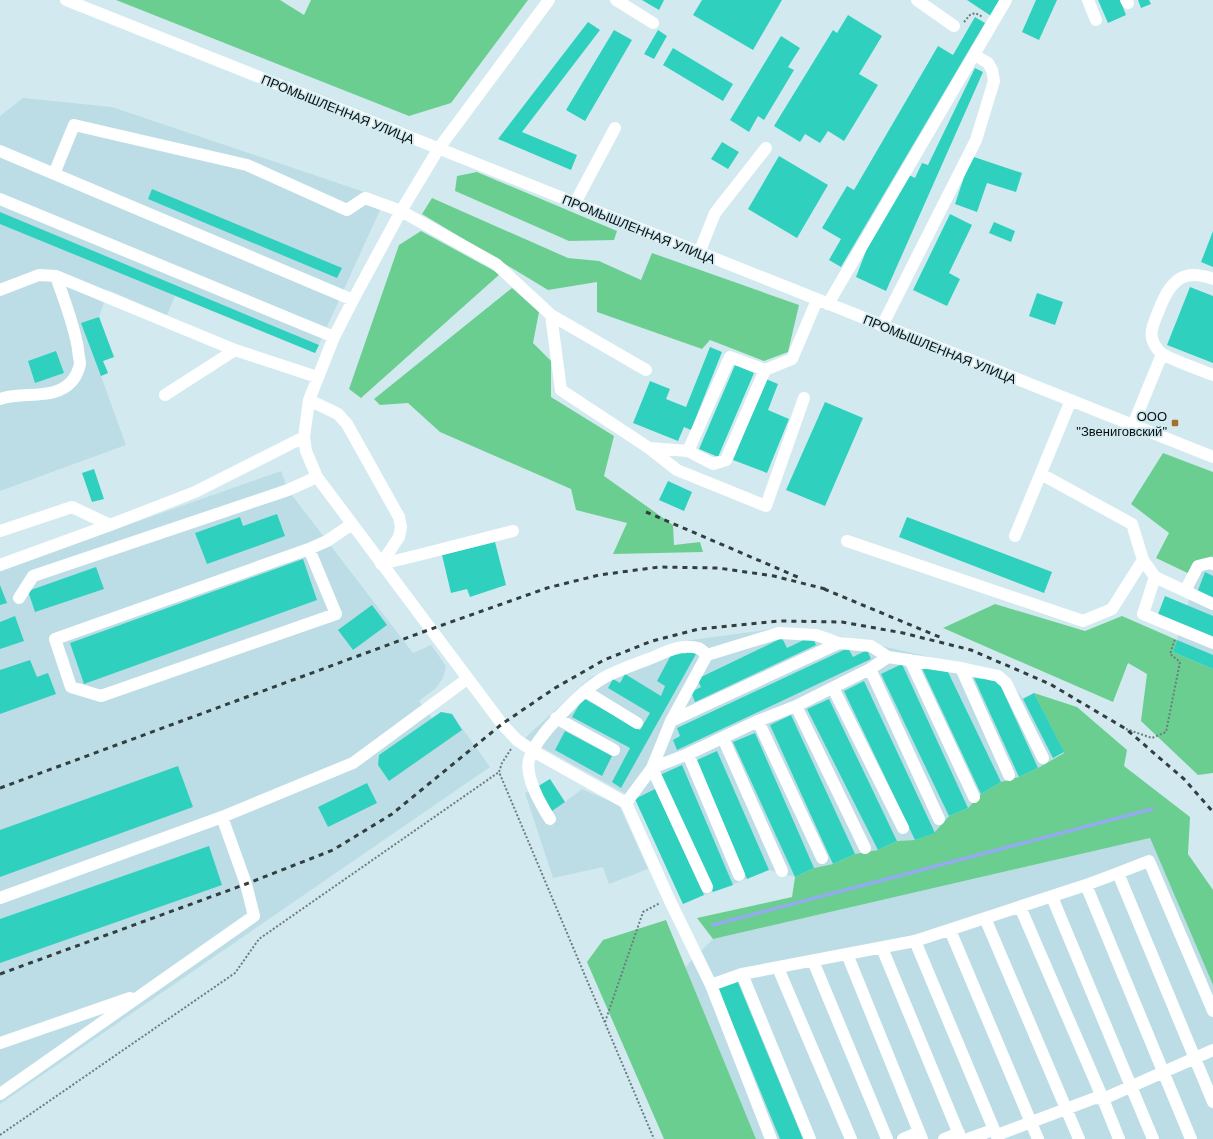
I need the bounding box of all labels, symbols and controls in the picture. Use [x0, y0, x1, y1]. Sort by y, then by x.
street label: ПРОМЫШЛЕННАЯ УЛИЦА [259, 72, 417, 147]
street label: ПРОМЫШЛЕННАЯ УЛИЦА [560, 192, 718, 267]
street label: ПРОМЫШЛЕННАЯ УЛИЦА [861, 312, 1019, 387]
place label: ООО "Звениговский" [1076, 409, 1167, 439]
marker: ООО "Звениговский" [1170, 418, 1180, 428]

